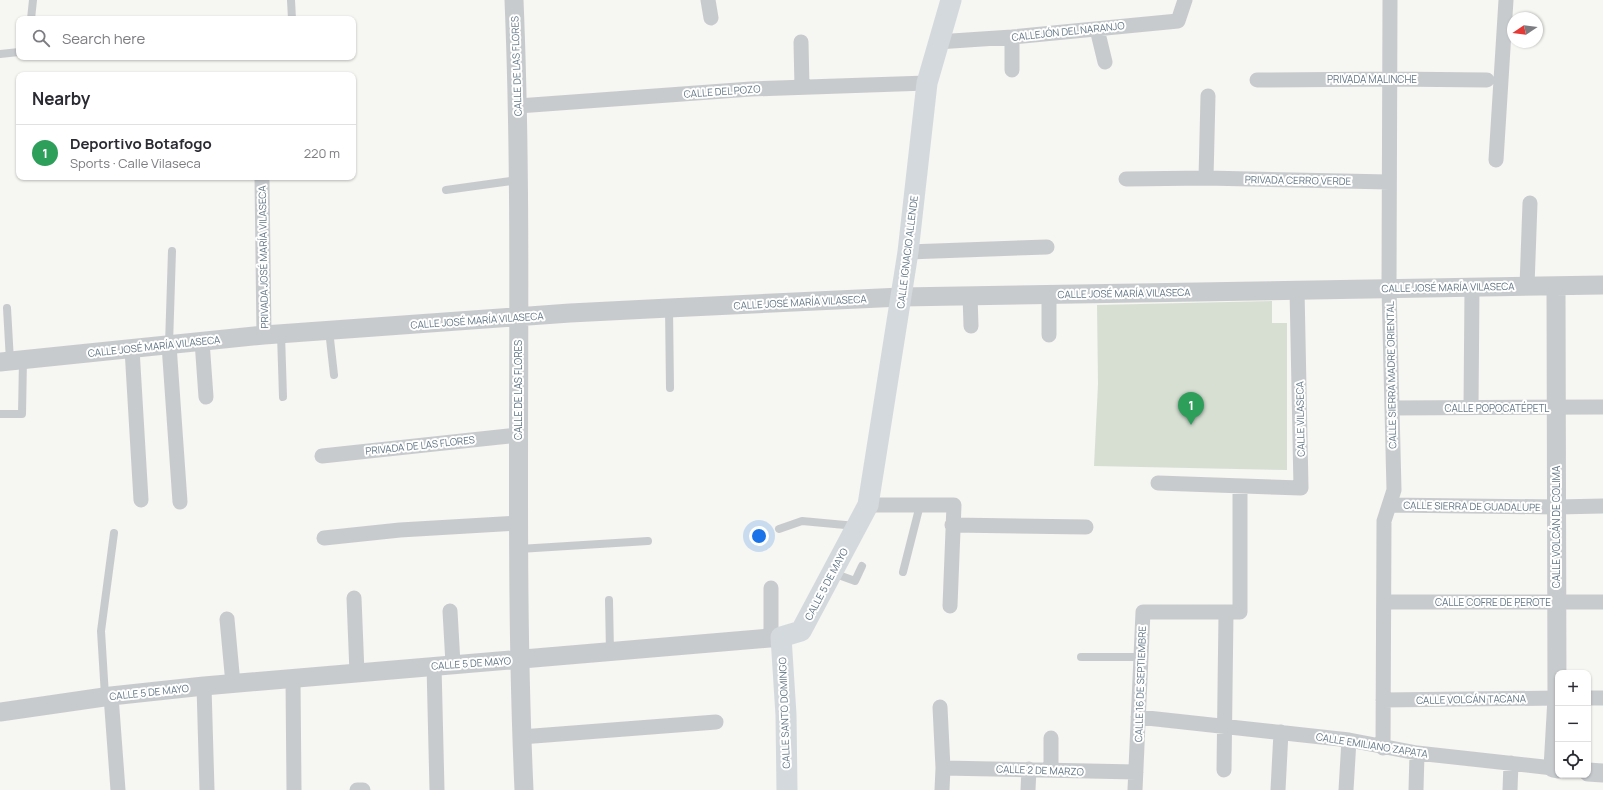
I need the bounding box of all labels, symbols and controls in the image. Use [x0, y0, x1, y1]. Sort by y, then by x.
north arrow [1507, 12, 1543, 48]
search box [16, 16, 356, 60]
street label: CALLE DE LAS FLORES [507, 16, 525, 116]
street label: CALLEJÓN DEL NARANJO [1011, 18, 1125, 44]
icon: search [30, 27, 52, 49]
text: Search here [62, 28, 145, 49]
street label: PRIVADA MALINCHE [1327, 72, 1417, 86]
street label: CALLE DEL POZO [683, 81, 761, 101]
text: Nearby [32, 87, 90, 110]
text: Deportivo Botafogo [70, 133, 212, 154]
text: 1 [42, 144, 48, 162]
text: 220 m [304, 144, 340, 162]
text: Sports · Calle Vilaseca [70, 154, 201, 172]
street label: PRIVADA CERRO VERDE [1245, 172, 1352, 188]
street label: PRIVADA JOSÉ MARÍA VILASECA [255, 185, 271, 329]
street label: CALLE IGNACIO ALLENDE [893, 194, 921, 309]
street label: CALLE JOSÉ MARÍA VILASECA [1381, 279, 1515, 295]
street label: CALLE JOSÉ MARÍA VILASECA [1057, 285, 1191, 301]
street label: CALLE JOSÉ MARÍA VILASECA [733, 291, 868, 312]
street label: CALLE SIERRA MADRE ORIENTAL [1383, 301, 1399, 449]
street label: CALLE JOSÉ MARÍA VILASECA [410, 308, 545, 332]
street label: CALLE JOSÉ MARÍA VILASECA [87, 332, 222, 360]
street label: CALLE DE LAS FLORES [511, 340, 525, 440]
street label: CALLE VILASECA [1292, 380, 1308, 457]
pin: 1 [1178, 392, 1204, 425]
street label: CALLE POPOCATÉPETL [1445, 401, 1549, 415]
street label: PRIVADA DE LAS FLORES [365, 432, 475, 458]
street label: CALLE VOLCÁN DE COLIMA [1549, 465, 1563, 588]
street label: CALLE SIERRA DE GUADALUPE [1403, 498, 1541, 514]
your location [749, 526, 769, 546]
street label: CALLE 5 DE MAYO [801, 545, 851, 623]
street label: CALLE COFRE DE PEROTE [1435, 595, 1551, 609]
street label: CALLE 16 DE SEPTIEMBRE [1131, 625, 1149, 742]
street label: CALLE 5 DE MAYO [431, 653, 511, 673]
street label: CALLE SANTO DOMINGO [775, 657, 793, 769]
map controls [1555, 670, 1591, 778]
button: + [1555, 670, 1591, 706]
street label: CALLE 5 DE MAYO [109, 681, 189, 703]
street label: CALLE VOLCÁN TACANA [1416, 691, 1527, 707]
button: − [1555, 706, 1591, 742]
street label: CALLE EMILIANO ZAPATA [1315, 729, 1430, 761]
button: locate [1555, 742, 1591, 778]
street label: CALLE 2 DE MARZO [996, 761, 1084, 779]

